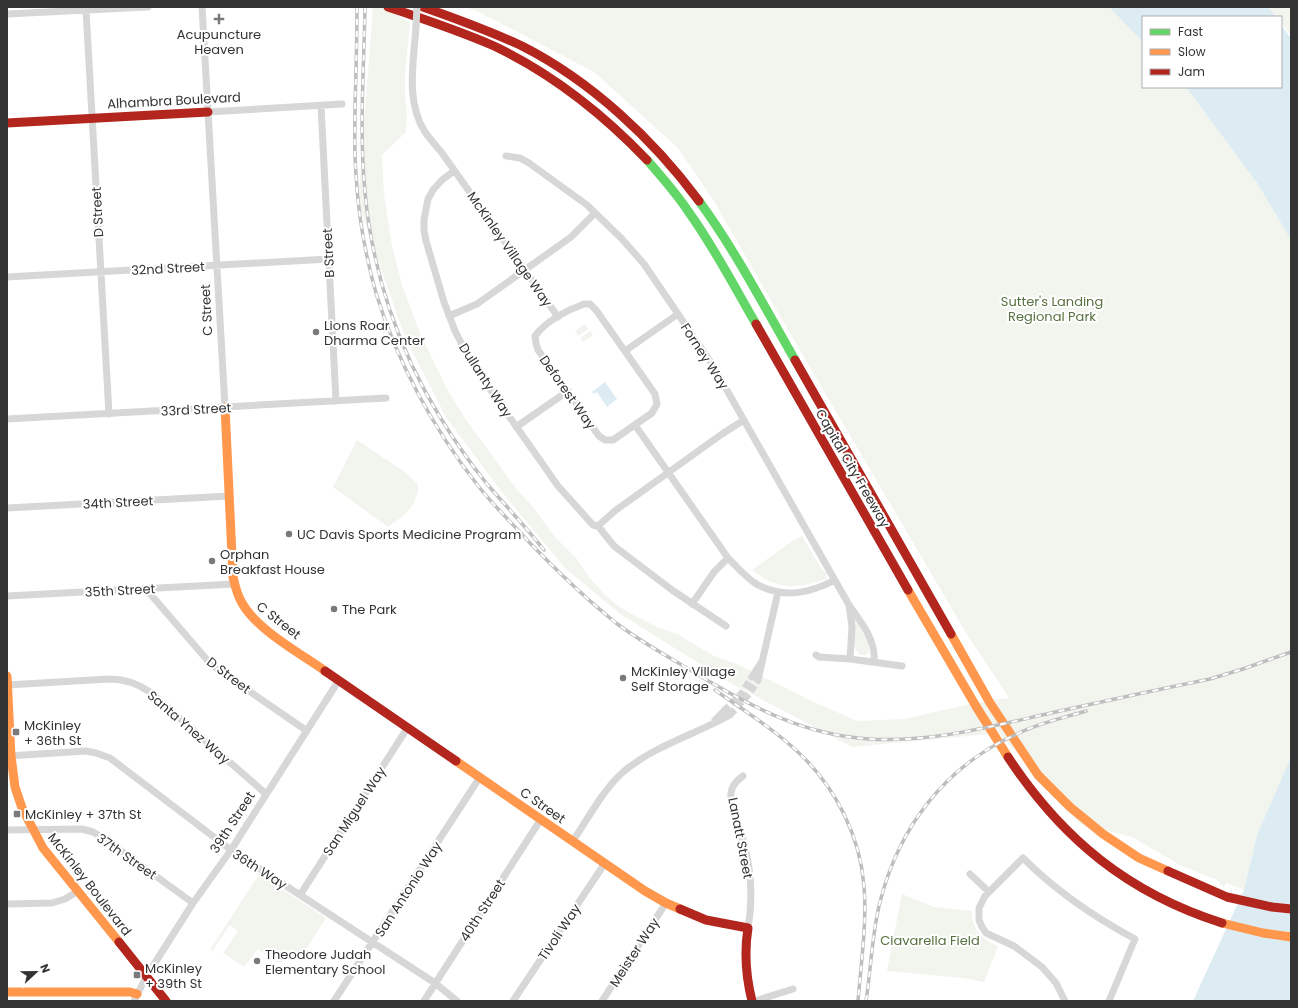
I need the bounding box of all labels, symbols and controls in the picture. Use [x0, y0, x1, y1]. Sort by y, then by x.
marker: Acupuncture Heaven [213, 13, 225, 25]
legend [1142, 16, 1282, 88]
text: Fast [1178, 23, 1203, 40]
place label: Acupuncture Heaven [177, 25, 261, 59]
text: Slow [1178, 43, 1206, 60]
text: Jam [1178, 63, 1205, 80]
street label: Alhambra Boulevard [107, 88, 241, 113]
street label: D Street [87, 186, 108, 238]
street label: McKinley Village Way [463, 188, 557, 311]
street label: B Street [318, 227, 339, 278]
street label: 32nd Street [131, 257, 206, 280]
street label: C Street [196, 283, 217, 336]
park label: Sutter's Landing Regional Park [1001, 292, 1103, 326]
place label: Lions Roar Dharma Center [324, 316, 425, 350]
street label: Forney Way [676, 319, 734, 394]
marker: Lions Roar Dharma Center [311, 327, 321, 337]
street label: Dullanty Way [454, 339, 517, 422]
street label: Deforest Way [535, 351, 601, 434]
street label: 33rd Street [160, 398, 232, 421]
street label: Capital City Freeway [811, 405, 895, 532]
street label: 34th Street [82, 491, 154, 514]
place label: UC Davis Sports Medicine Program [297, 525, 521, 544]
marker: UC Davis Sports Medicine Program [284, 529, 294, 539]
place label: Orphan Breakfast House [220, 545, 325, 579]
marker: Orphan Breakfast House [207, 556, 217, 566]
street label: 35th Street [84, 579, 156, 602]
street label: C Street [253, 597, 305, 644]
place label: The Park [342, 600, 397, 619]
marker: The Park [329, 604, 339, 614]
street label: D Street [203, 653, 255, 698]
place label: McKinley Village Self Storage [631, 662, 735, 696]
marker: McKinley Village Self Storage [618, 673, 628, 683]
street label: Santa Ynez Way [143, 686, 235, 769]
place label: McKinley + 36th St [24, 716, 82, 750]
marker: McKinley + 36th St [11, 727, 21, 737]
street label: San Miguel Way [318, 762, 391, 860]
street label: C Street [516, 783, 570, 828]
street label: 39th Street [205, 787, 260, 857]
street label: Lanatt Street [723, 796, 758, 881]
place label: McKinley + 37th St [25, 805, 142, 824]
marker: McKinley + 37th St [12, 809, 22, 819]
street label: McKinley Boulevard [43, 829, 136, 940]
street label: 37th Street [93, 829, 161, 884]
street label: San Antonio Way [370, 837, 447, 941]
street label: 36th Way [229, 845, 291, 894]
street label: 40th Street [455, 875, 510, 945]
street label: Tivoli Way [534, 900, 586, 964]
street label: Meister Way [605, 913, 664, 991]
park label: Ciavarella Field [880, 931, 980, 950]
place label: Theodore Judah Elementary School [265, 945, 386, 979]
north arrow [16, 952, 56, 992]
marker: Theodore Judah Elementary School [252, 956, 262, 966]
place label: McKinley + 39th St [145, 959, 203, 993]
text: N [36, 961, 54, 975]
marker: McKinley + 39th St [132, 970, 142, 980]

